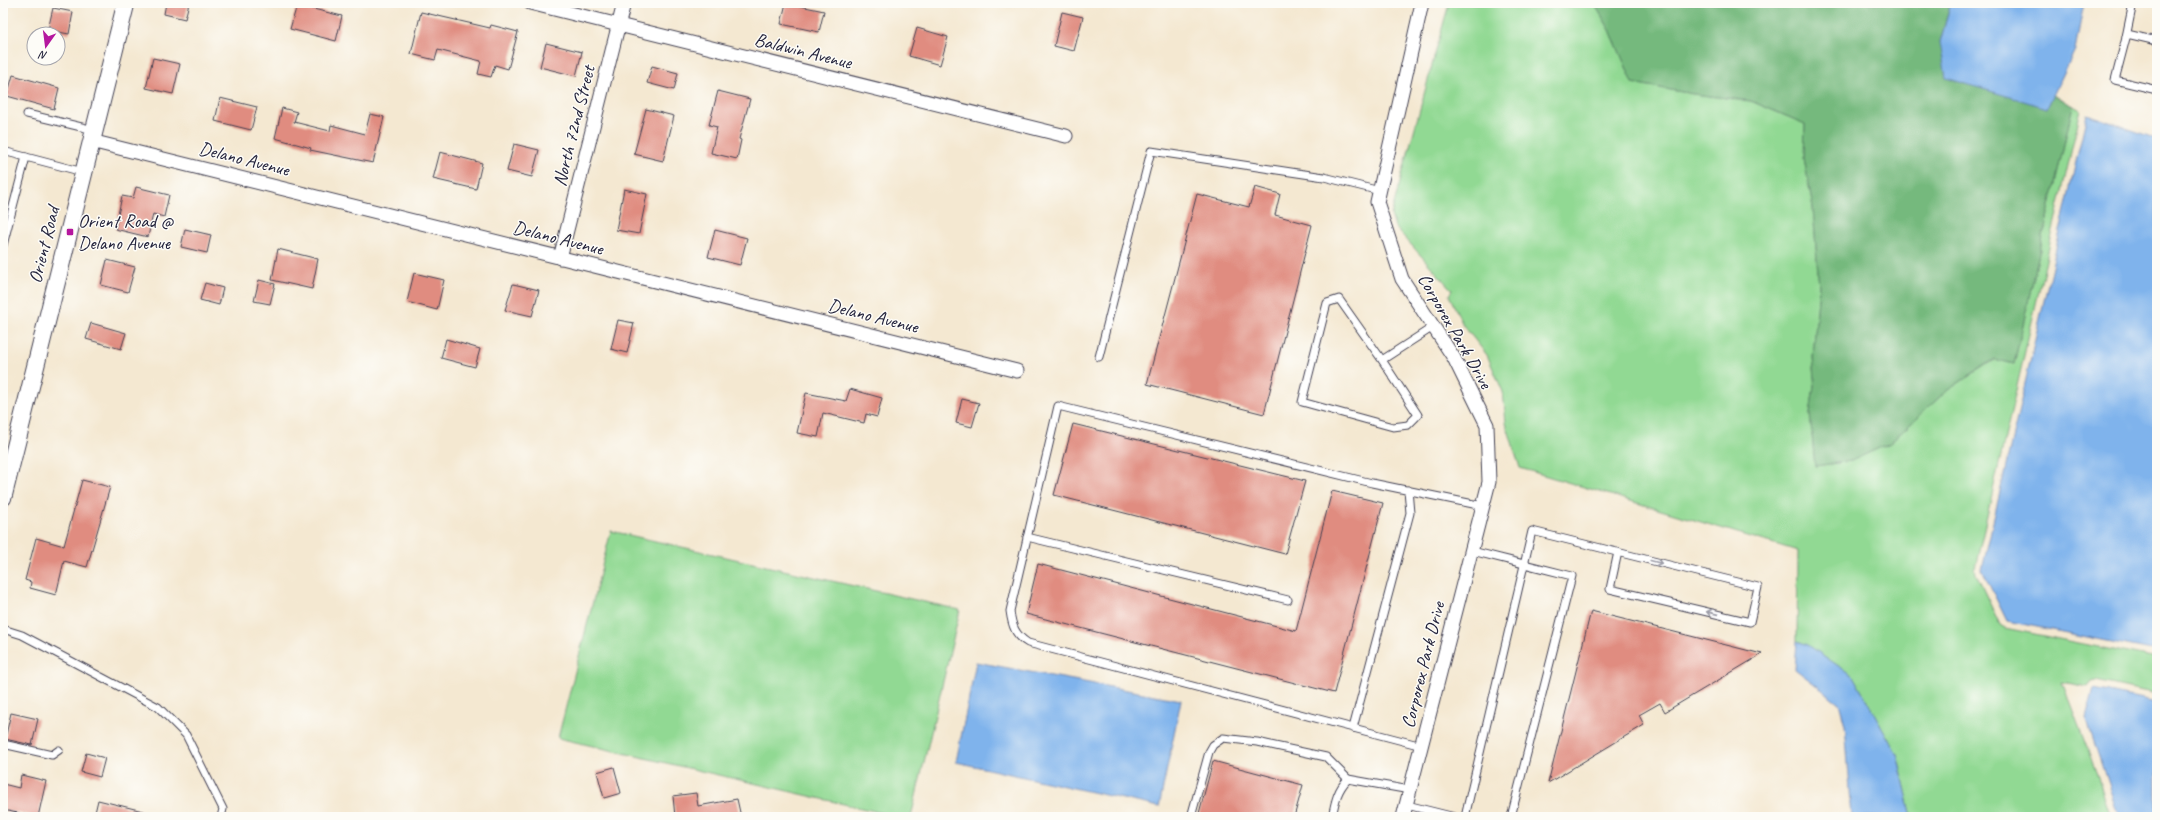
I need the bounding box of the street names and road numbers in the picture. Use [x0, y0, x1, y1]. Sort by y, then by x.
street label: Baldwin Avenue [752, 27, 856, 75]
street label: North 72nd Street [547, 62, 601, 189]
street label: Delano Avenue [196, 136, 293, 182]
street label: Orient Road [23, 201, 66, 286]
street label: Delano Avenue [510, 215, 607, 261]
street label: Corporex Park Drive [1412, 269, 1499, 394]
street label: Delano Avenue [825, 293, 922, 339]
street label: Corporex Park Drive [1396, 598, 1451, 731]

